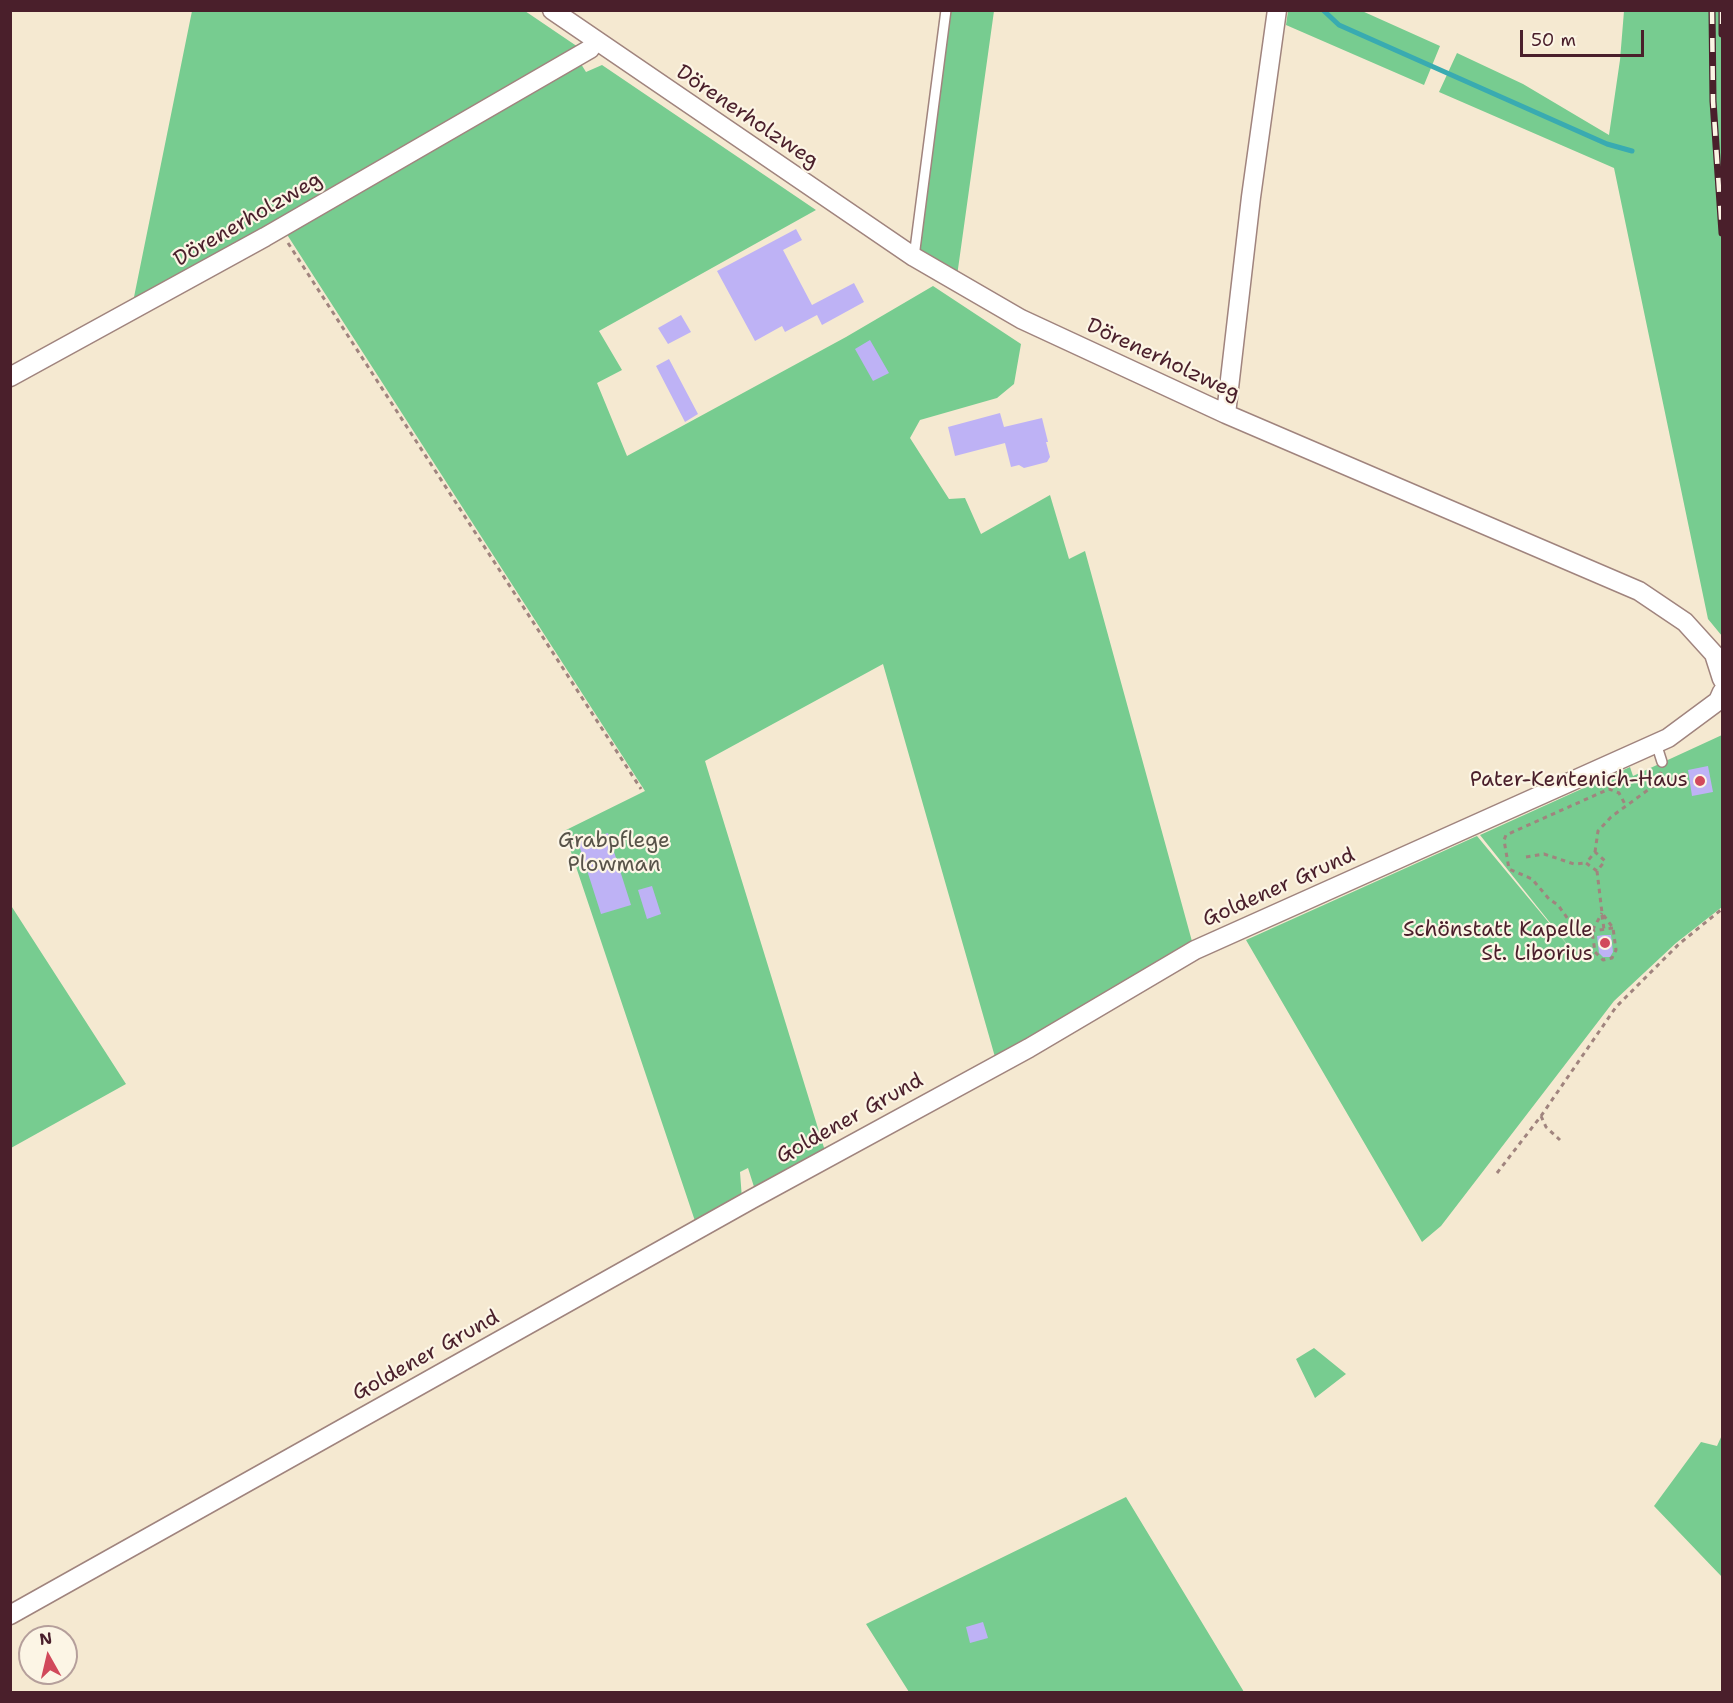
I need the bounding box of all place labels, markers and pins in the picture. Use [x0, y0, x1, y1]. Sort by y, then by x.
place label: Pater-Kentenich-Haus [1470, 768, 1688, 794]
marker: Pater-Kentenich-Haus [1693, 774, 1707, 788]
place label: Schönstatt Kapelle St. Liborius [1403, 918, 1593, 968]
marker: Schönstatt Kapelle St. Liborius [1598, 936, 1612, 950]

